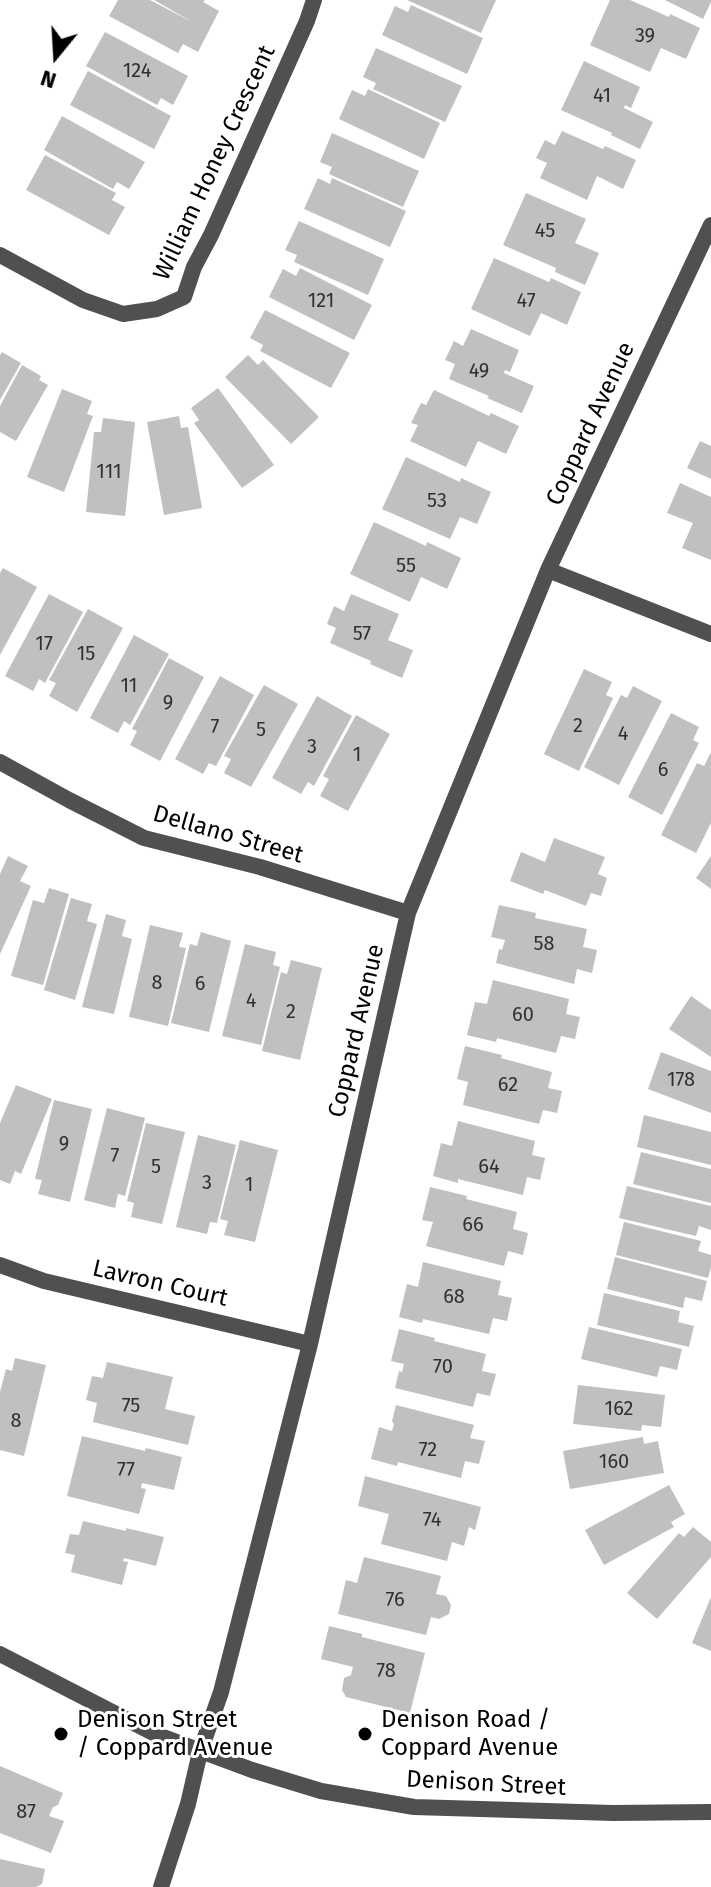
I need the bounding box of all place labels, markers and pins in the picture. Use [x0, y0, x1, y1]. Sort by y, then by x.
place label: Denison Street / Coppard Avenue [77, 1706, 273, 1762]
place label: Denison Road / Coppard Avenue [381, 1706, 558, 1762]
marker: Denison Street / Coppard Avenue [52, 1725, 70, 1743]
marker: Denison Road / Coppard Avenue [356, 1725, 374, 1743]

